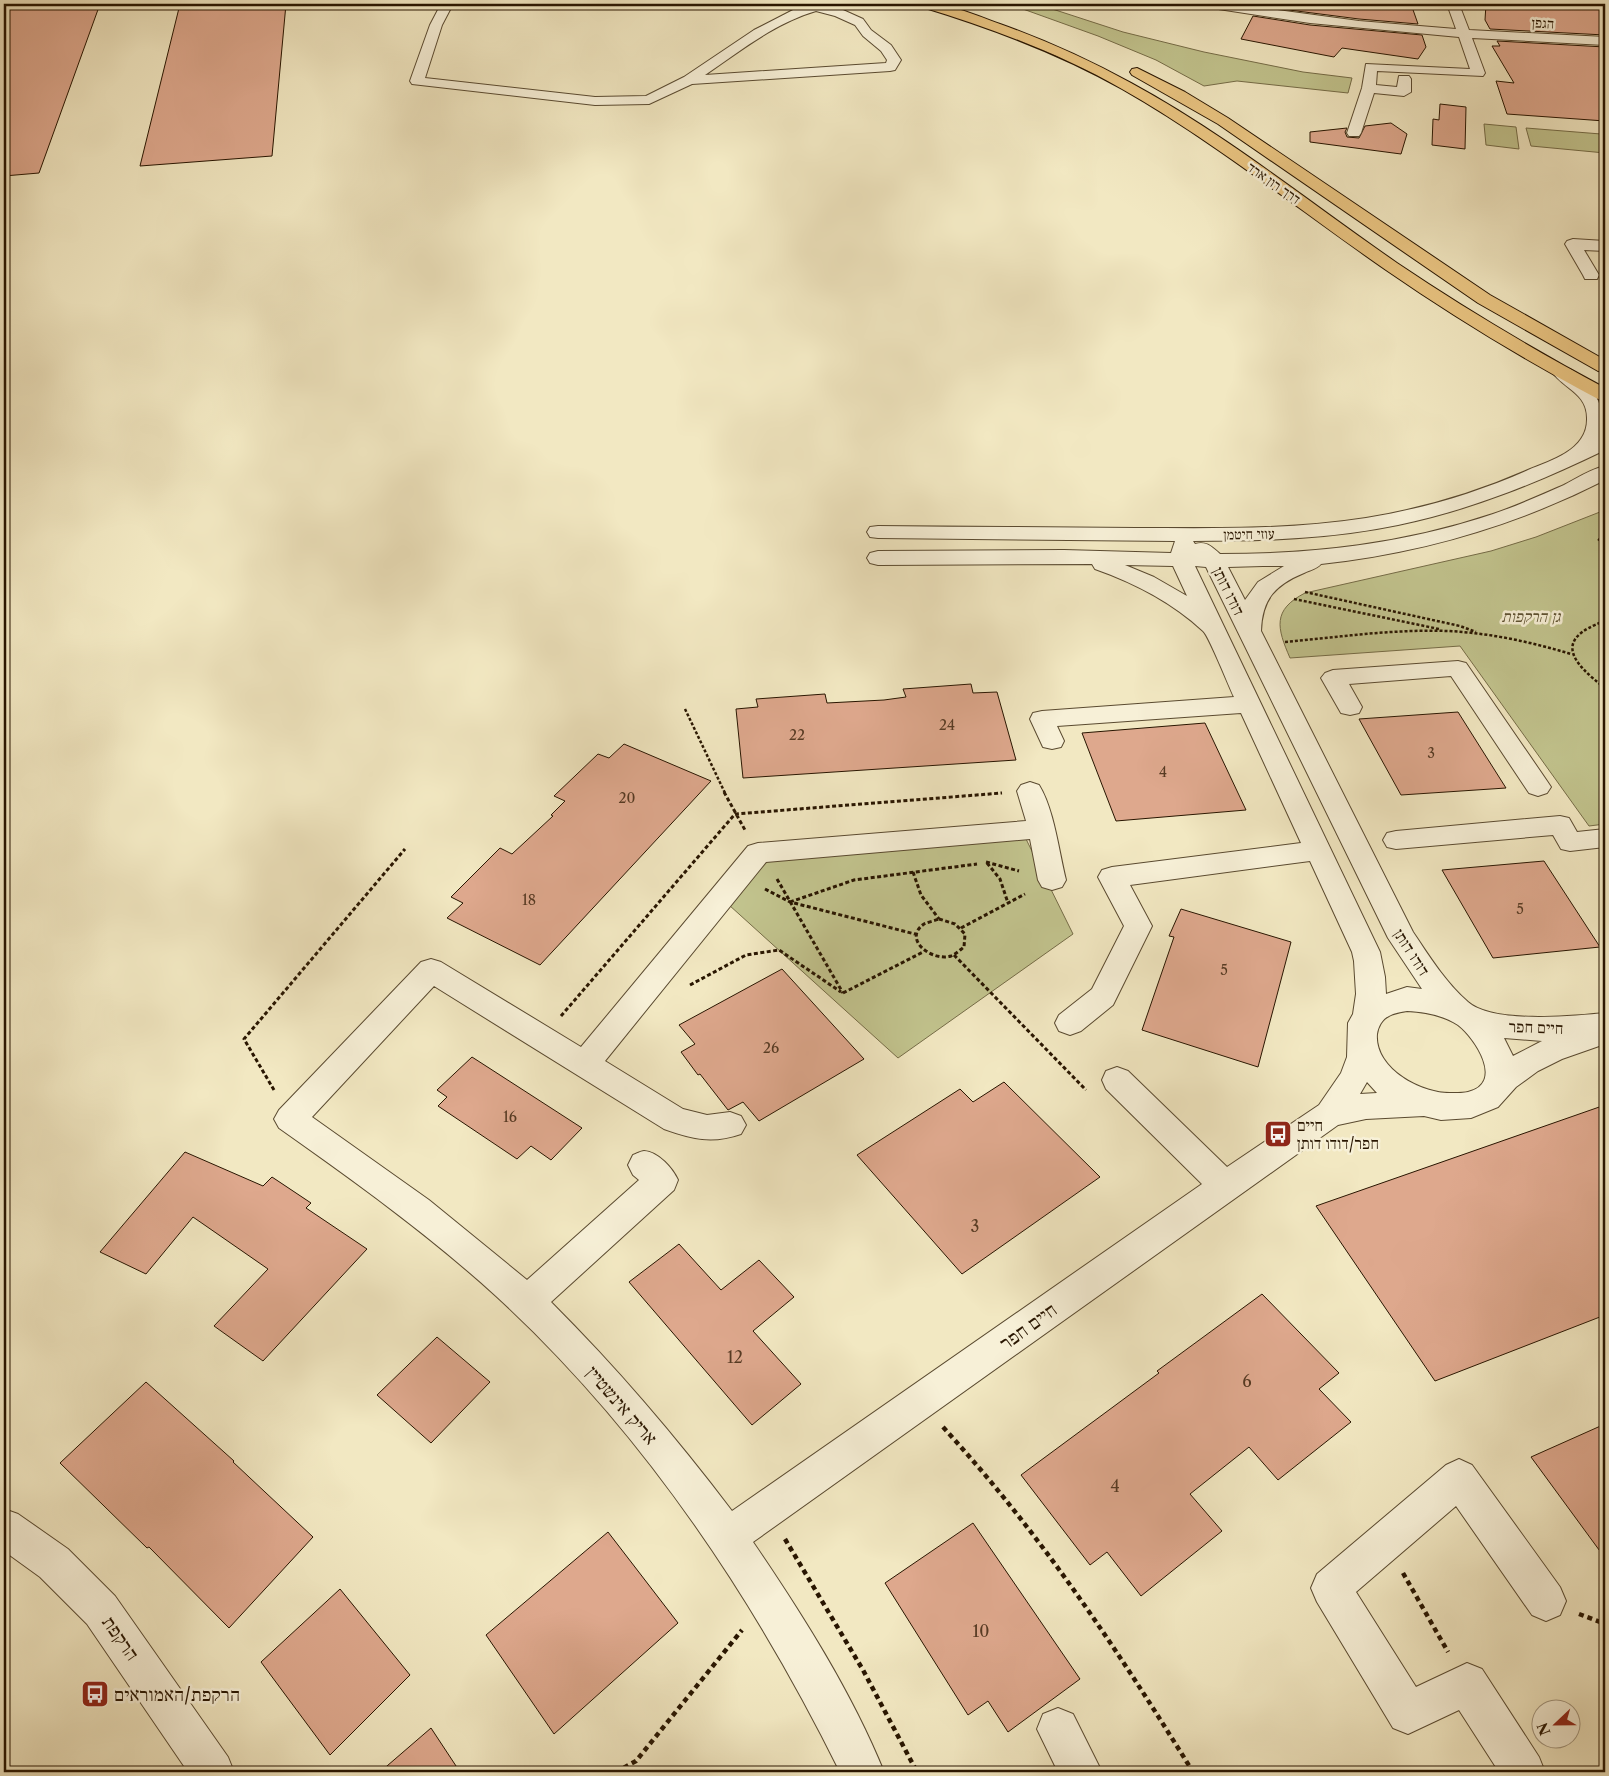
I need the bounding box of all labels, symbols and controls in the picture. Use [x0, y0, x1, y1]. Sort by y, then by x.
street label: הגפן [1531, 13, 1555, 33]
street label: דרך רון ארד [1244, 158, 1304, 208]
street label: עוזי חיטמן [1223, 525, 1275, 543]
street label: דודו דותן [1209, 563, 1249, 619]
park label: גן הרקפות [1501, 606, 1562, 626]
house number: 24 [939, 716, 955, 734]
house number: 22 [789, 726, 805, 744]
house number: 3 [1427, 744, 1435, 762]
house number: 4 [1159, 763, 1167, 781]
house number: 20 [619, 789, 636, 807]
house number: 18 [522, 891, 536, 909]
house number: 5 [1516, 900, 1524, 918]
street label: דודו דותן [1390, 925, 1434, 979]
house number: 5 [1220, 961, 1228, 979]
street label: חיים חפר [1508, 1016, 1564, 1038]
house number: 26 [763, 1039, 779, 1057]
house number: 16 [503, 1108, 517, 1126]
place label: חיים חפר/דודו דותן [1297, 1115, 1379, 1153]
bus stop icon: חיים חפר/דודו דותן [1263, 1119, 1293, 1149]
house number: 3 [971, 1216, 979, 1236]
street label: חיים חפר [995, 1298, 1061, 1355]
house number: 12 [727, 1347, 743, 1367]
street label: אריק אינשטיין [581, 1361, 662, 1449]
house number: 6 [1242, 1371, 1252, 1391]
house number: 4 [1110, 1476, 1120, 1496]
street label: הרקפת [97, 1612, 144, 1665]
house number: 10 [973, 1621, 989, 1641]
bus stop icon: הרקפת/האמוראים [80, 1679, 110, 1709]
place label: הרקפת/האמוראים [114, 1683, 240, 1706]
north arrow [1532, 1698, 1582, 1748]
text: N [1533, 1720, 1555, 1738]

